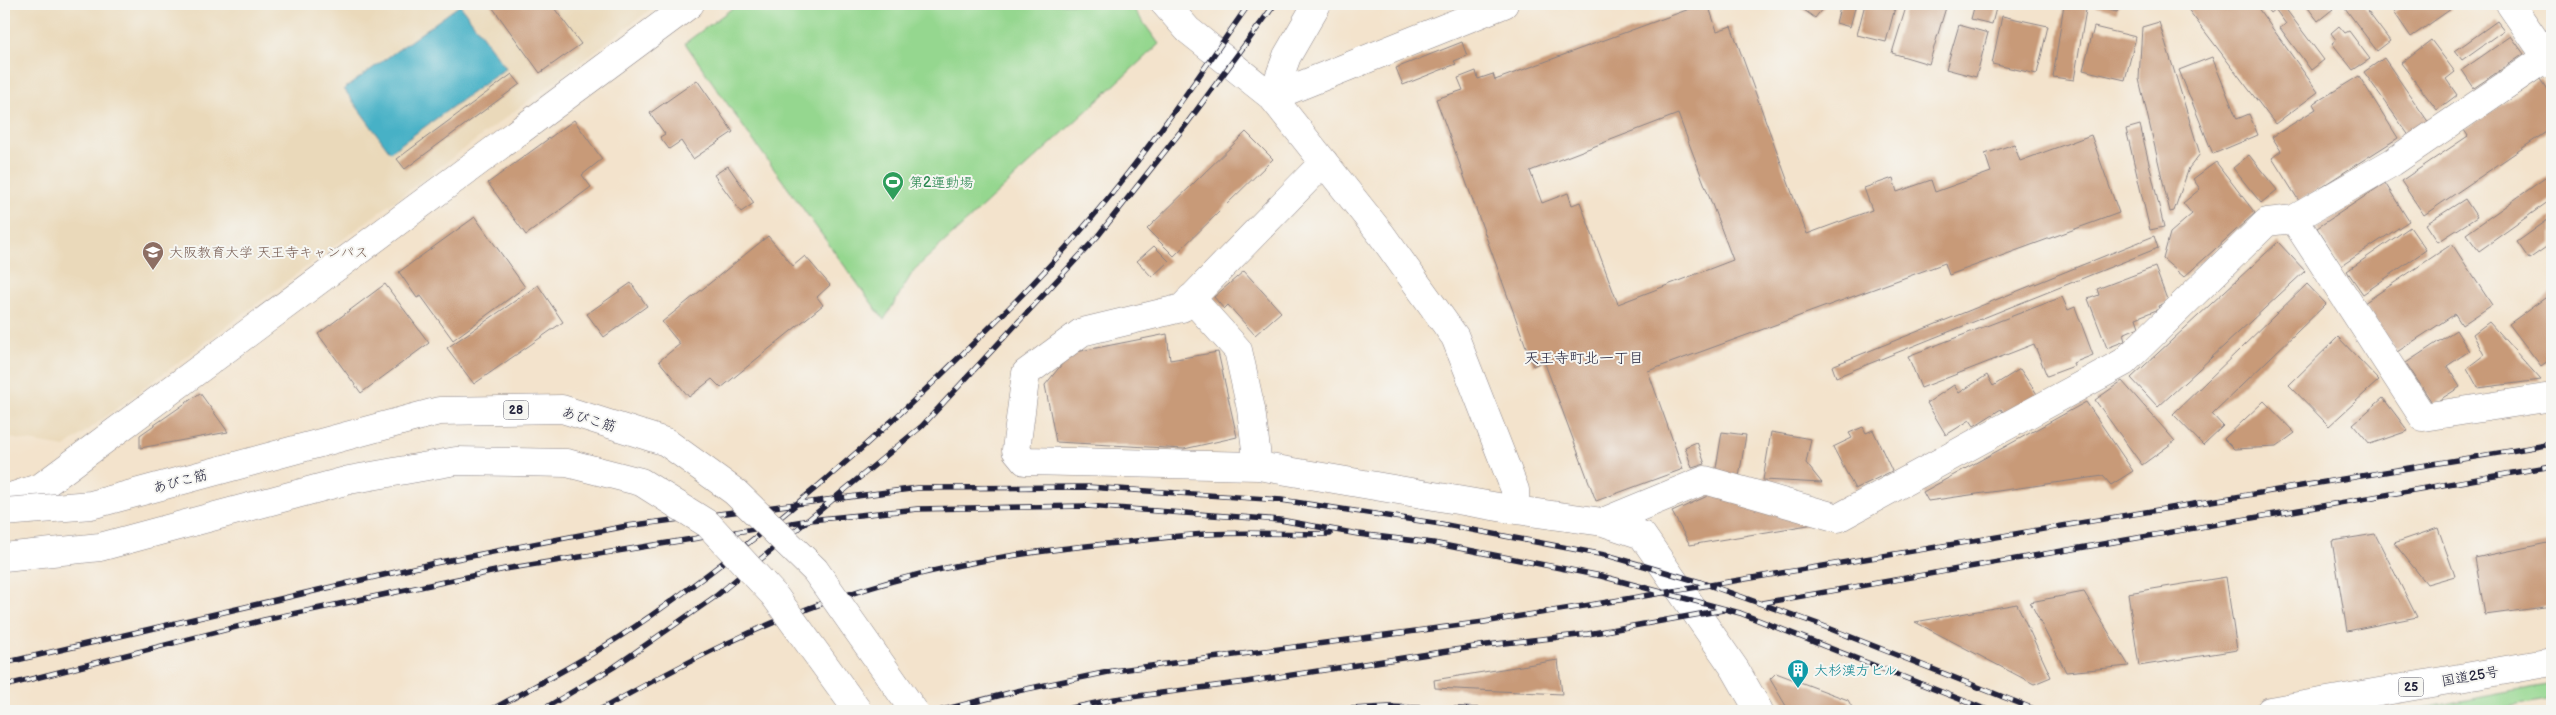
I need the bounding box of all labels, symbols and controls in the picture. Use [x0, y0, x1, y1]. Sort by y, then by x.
sports icon: 第2運動場 [881, 170, 905, 201]
place label: 第2運動場 [909, 174, 973, 191]
school or university icon: 大阪教育大学 天王寺キャンパス [141, 240, 165, 271]
place label: 大阪教育大学 天王寺キャンパス [169, 244, 368, 261]
district label: 天王寺町北一丁目 [1524, 349, 1644, 368]
road number: 28 [504, 400, 528, 420]
street label: あびこ筋 [560, 404, 618, 435]
street label: あびこ筋 [151, 466, 209, 497]
building icon: 大杉漢方ビル [1786, 658, 1810, 689]
place label: 大杉漢方ビル [1814, 662, 1898, 679]
street label: 国道25号 [2440, 663, 2500, 690]
road number: 25 [2398, 678, 2424, 696]

